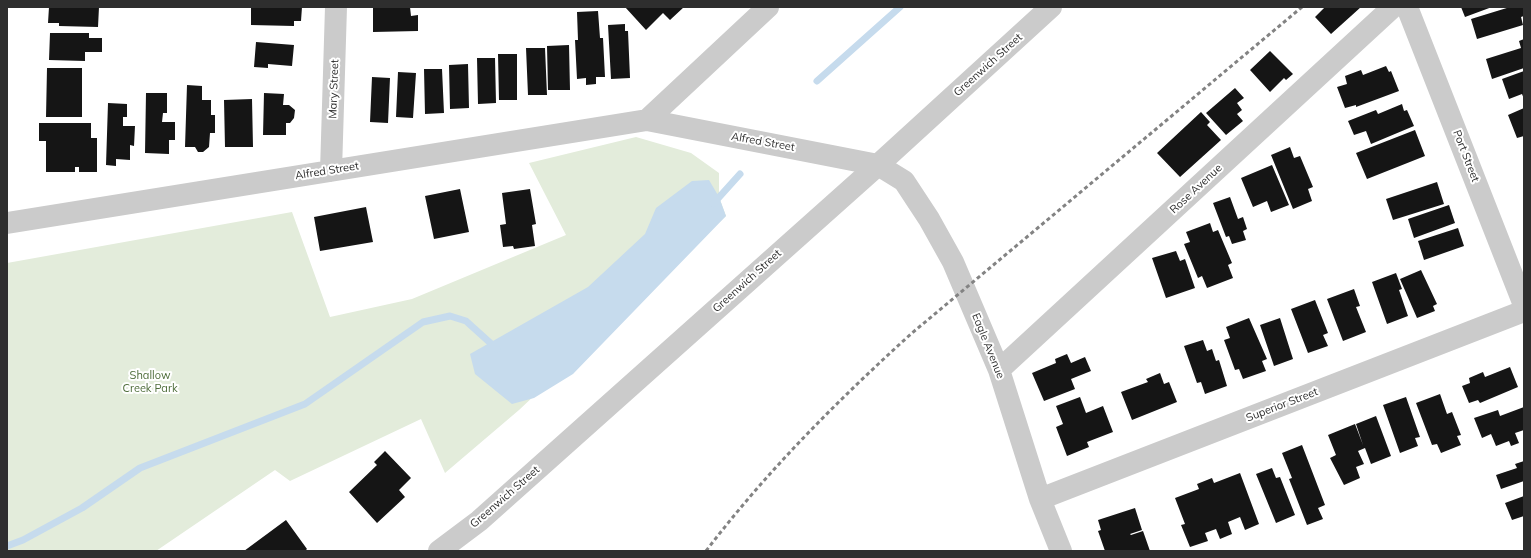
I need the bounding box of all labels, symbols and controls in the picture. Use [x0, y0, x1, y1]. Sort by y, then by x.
street label: Greenwich Street [951, 31, 1025, 99]
street label: Mary Street [326, 59, 342, 119]
street label: Port Street [1450, 128, 1482, 184]
street label: Alfred Street [730, 130, 796, 154]
street label: Alfred Street [294, 159, 360, 183]
street label: Rose Avenue [1167, 162, 1225, 216]
street label: Greenwich Street [710, 247, 784, 315]
street label: Eagle Avenue [969, 311, 1007, 381]
park label: Shallow Creek Park [122, 369, 178, 395]
street label: Superior Street [1244, 385, 1320, 425]
street label: Greenwich Street [468, 463, 542, 531]

